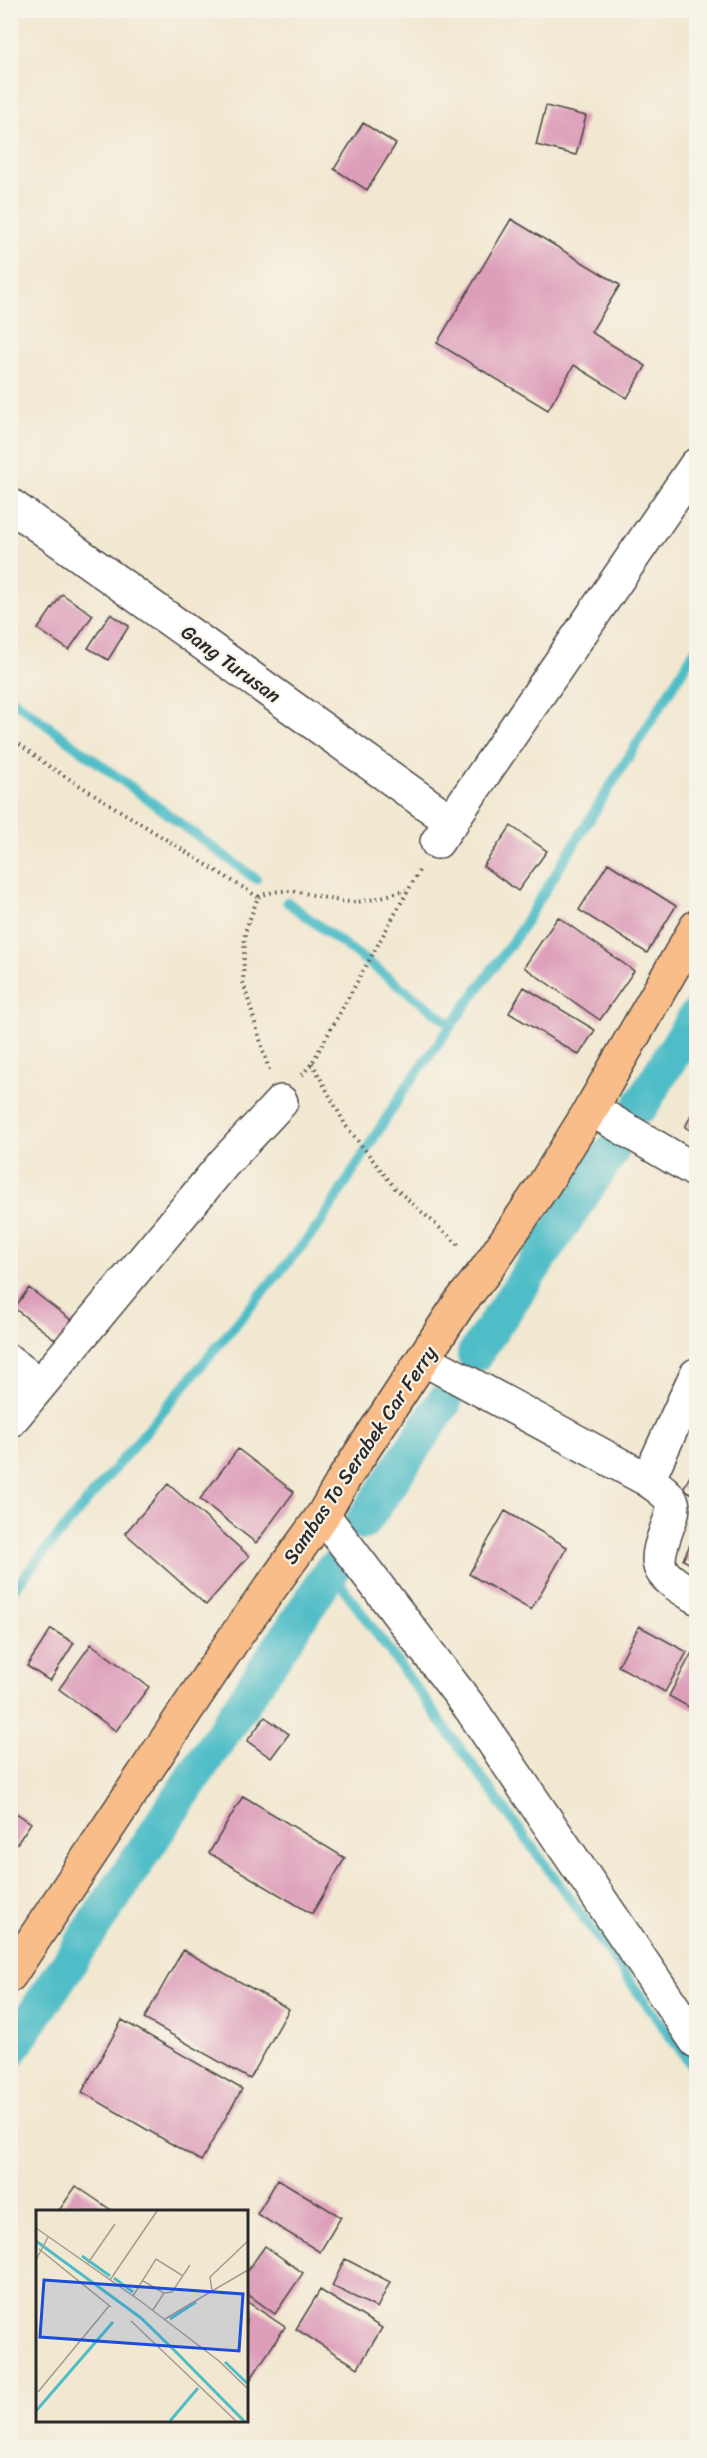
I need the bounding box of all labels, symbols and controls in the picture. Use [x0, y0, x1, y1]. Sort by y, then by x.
street label: Gang Turusan [173, 615, 289, 713]
street label: Sambas To Serabek Car Ferry [273, 1338, 447, 1572]
inset map [36, 2210, 248, 2422]

